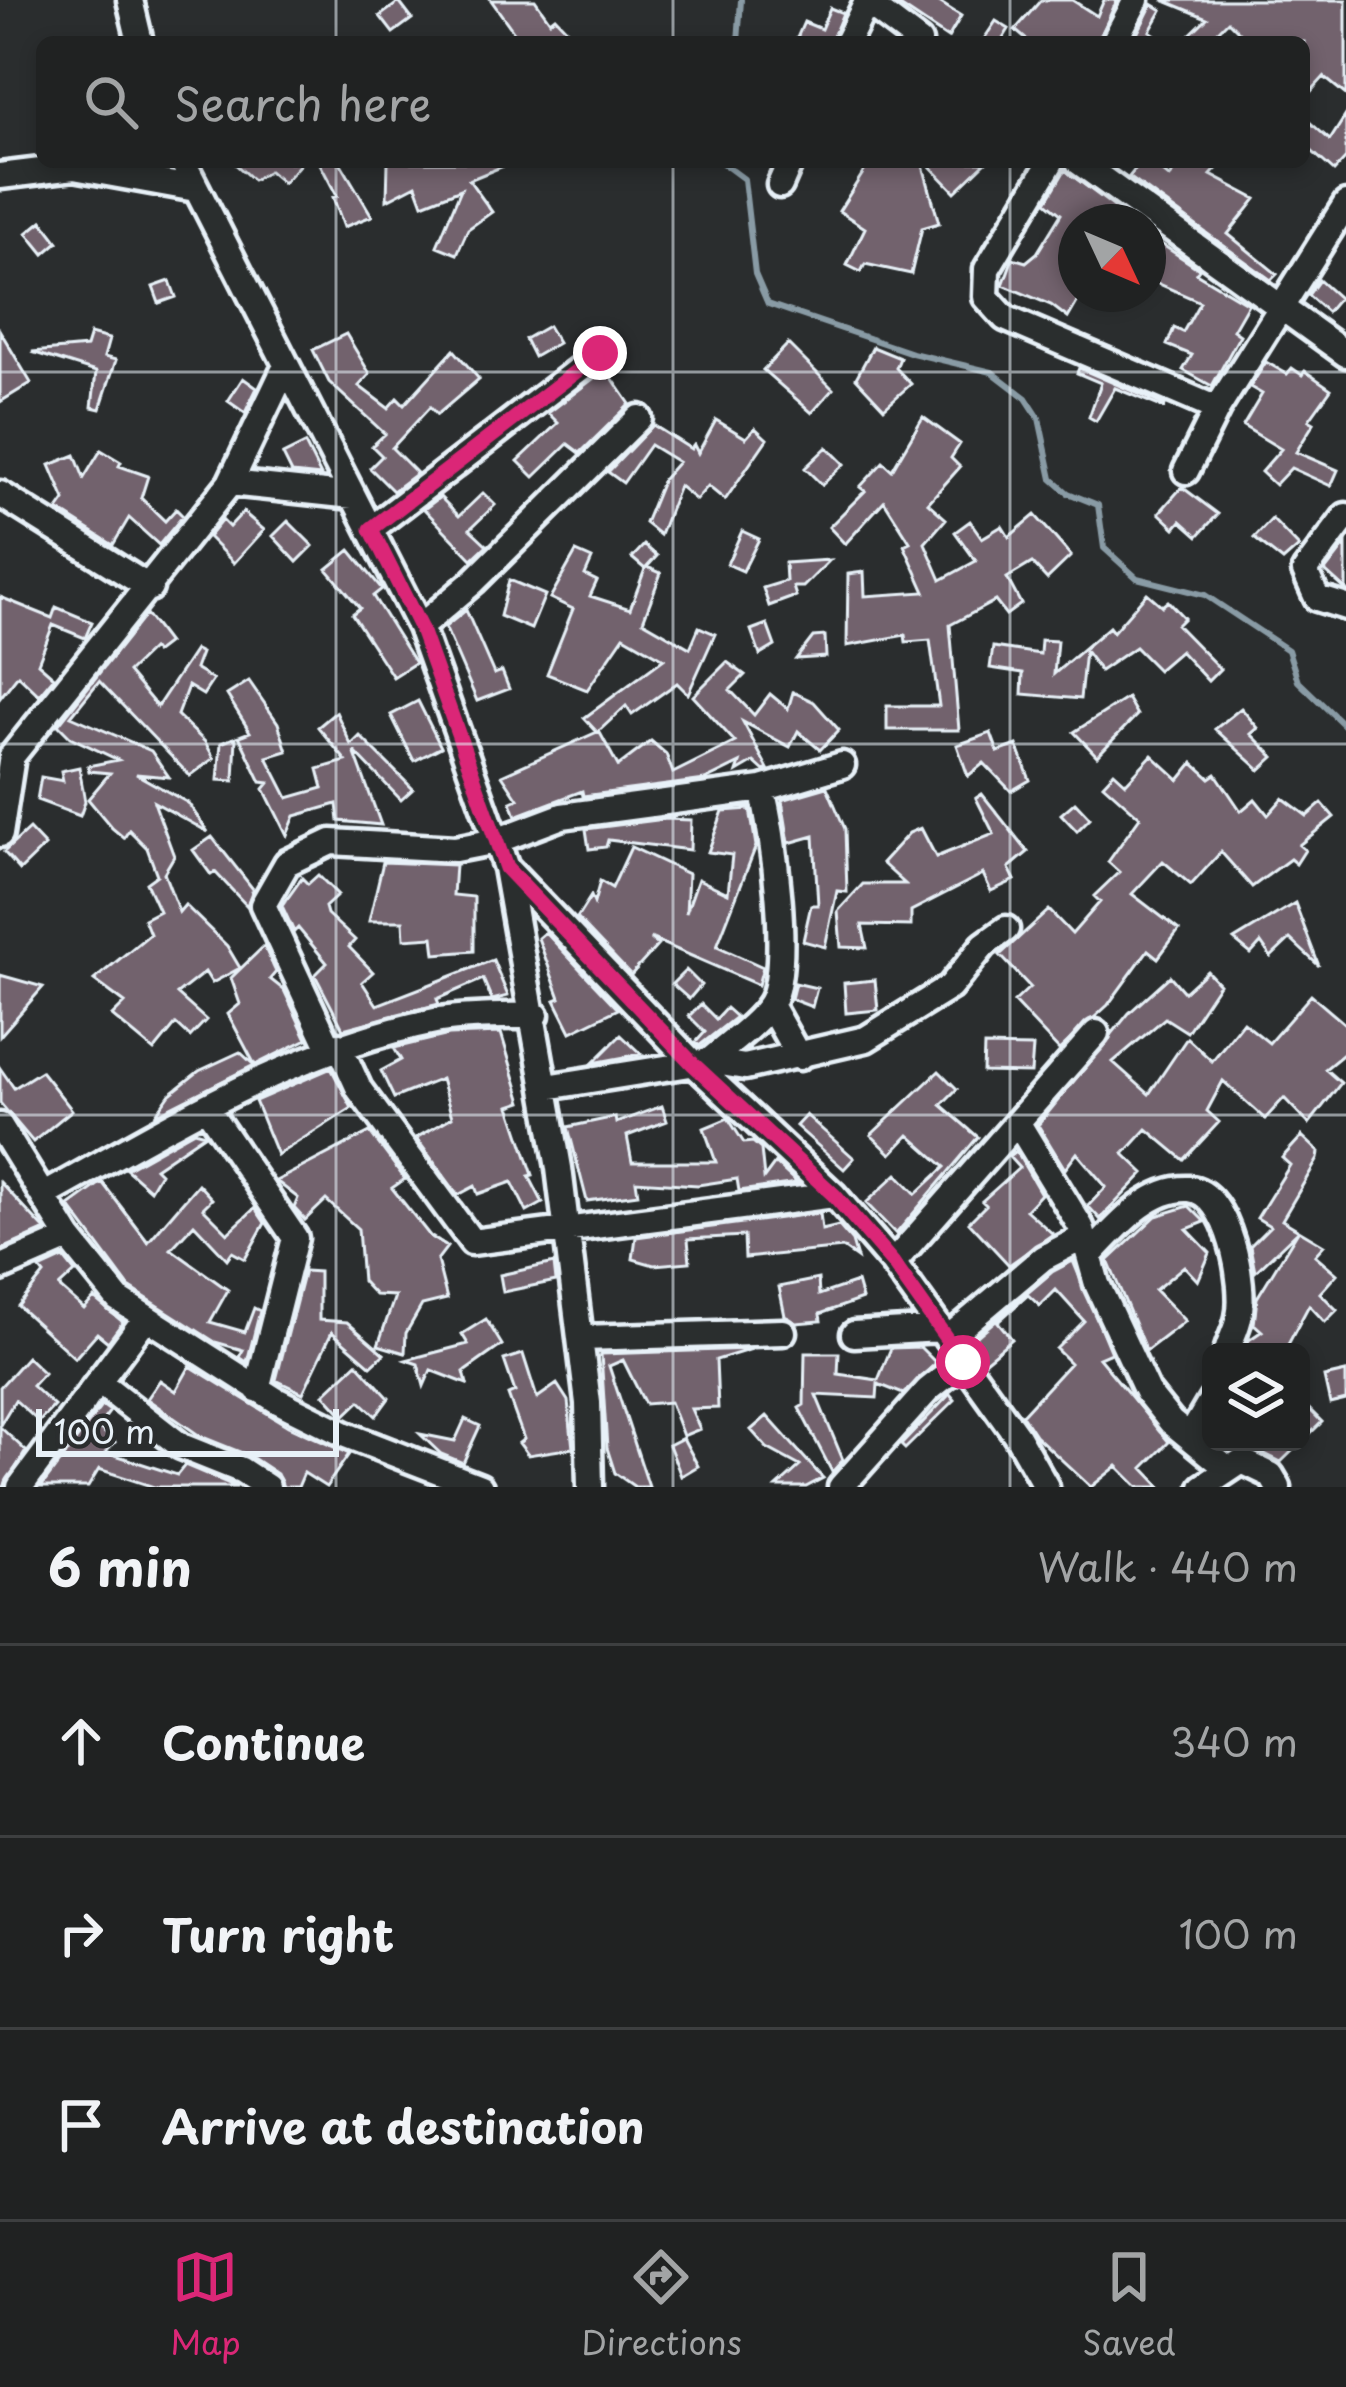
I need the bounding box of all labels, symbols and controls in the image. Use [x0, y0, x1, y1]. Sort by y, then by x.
search box [36, 36, 1310, 168]
text: Search here [174, 68, 431, 136]
icon: search [78, 69, 144, 135]
north arrow [1058, 204, 1166, 312]
route end [573, 326, 627, 380]
route start [936, 1335, 990, 1389]
map controls [1202, 1343, 1310, 1451]
button: layers [1202, 1343, 1310, 1451]
scale bar [36, 1403, 339, 1456]
text: 100 m [54, 1405, 155, 1455]
text: 6 min [48, 1527, 192, 1604]
text: Walk · 440 m [1038, 1536, 1298, 1595]
text: Continue [162, 1707, 365, 1775]
icon: ahead [48, 1708, 114, 1774]
text: 340 m [1170, 1711, 1298, 1770]
text: Turn right [162, 1899, 394, 1967]
icon: right [48, 1900, 114, 1966]
text: 100 m [1179, 1903, 1298, 1962]
text: Arrive at destination [162, 2091, 645, 2159]
icon: arrive [48, 2092, 114, 2158]
tab: Map [170, 2244, 241, 2366]
tab: Directions [581, 2244, 742, 2366]
tab: Saved [1082, 2244, 1176, 2366]

